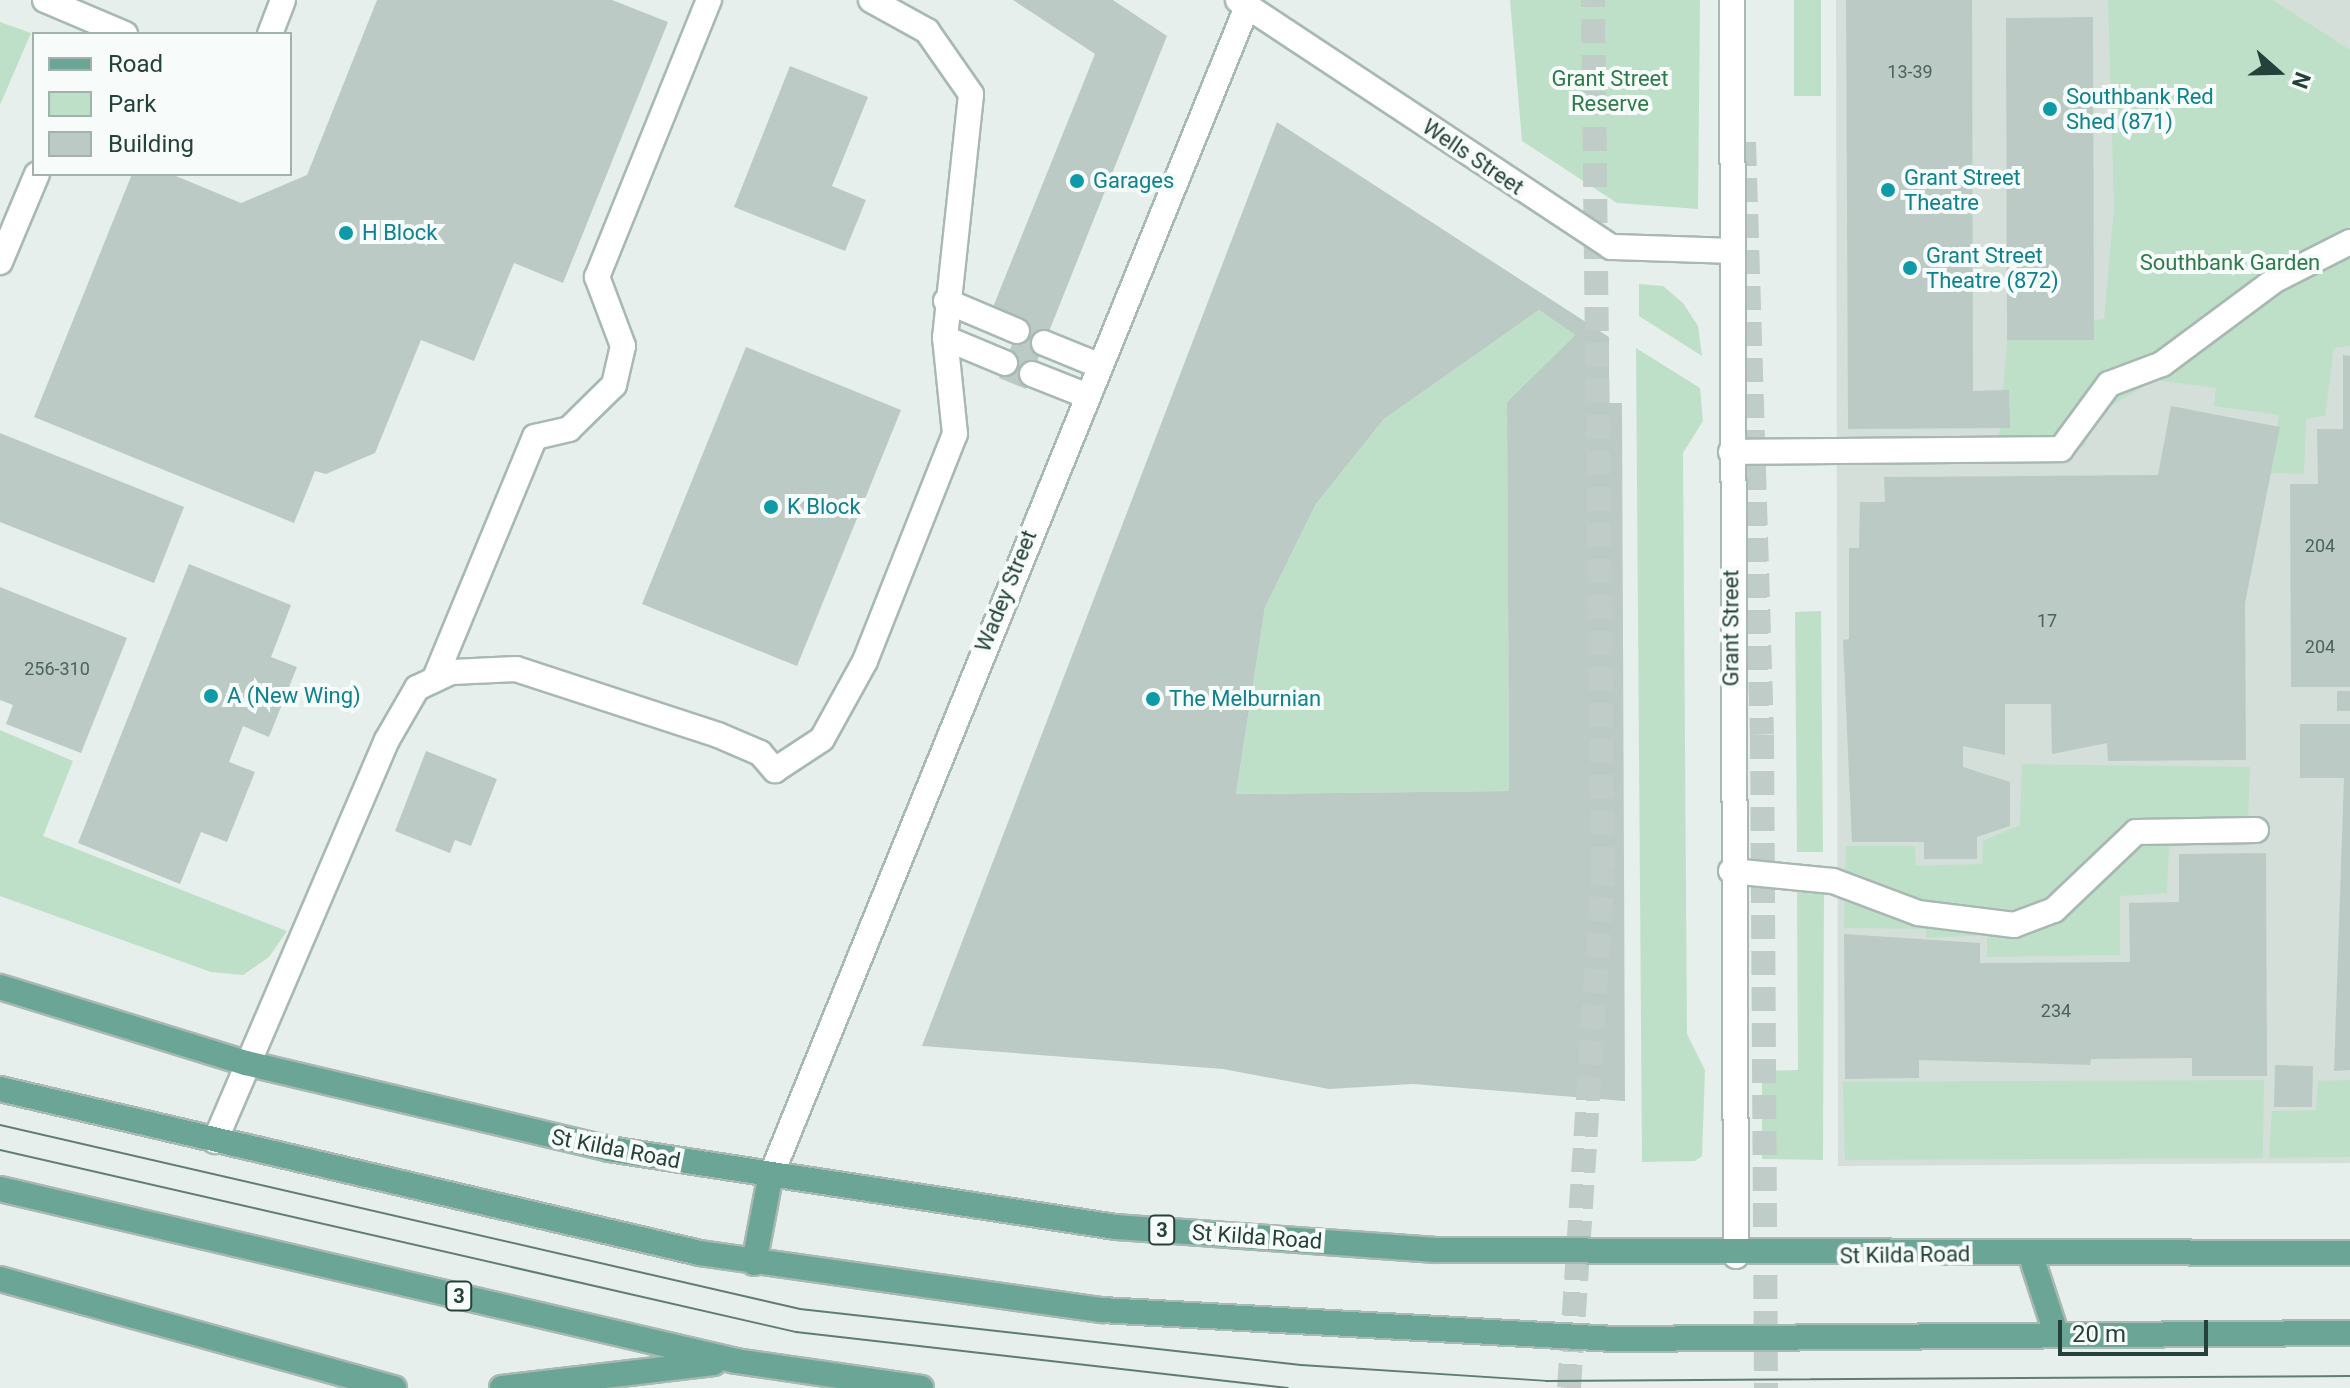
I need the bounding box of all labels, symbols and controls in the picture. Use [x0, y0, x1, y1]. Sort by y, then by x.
legend [32, 32, 292, 176]
north arrow [2238, 32, 2318, 112]
text: Road [108, 50, 163, 78]
house number: 13-39 [1887, 61, 1933, 83]
park label: Grant Street Reserve [1552, 65, 1668, 116]
text: N [2287, 69, 2315, 92]
place label: Southbank Red Shed (871) [2066, 83, 2214, 134]
text: Park [108, 90, 156, 118]
marker: Southbank Red Shed (871) [2041, 100, 2059, 118]
street label: Wells Street [1417, 114, 1529, 200]
text: Building [108, 130, 194, 158]
place label: Grant Street Theatre [1904, 164, 2021, 216]
place label: Garages [1093, 168, 1174, 194]
marker: Garages [1068, 172, 1086, 190]
marker: Grant Street Theatre [1879, 181, 1897, 199]
place label: H Block [362, 220, 437, 246]
marker: H Block [337, 224, 355, 242]
place label: Grant Street Theatre (872) [1926, 242, 2059, 294]
park label: Southbank Garden [2140, 250, 2320, 276]
marker: Grant Street Theatre (872) [1901, 259, 1919, 277]
place label: K Block [787, 494, 861, 520]
marker: K Block [762, 498, 780, 516]
street label: Wadey Street [970, 526, 1042, 656]
house number: 204 [2305, 535, 2335, 557]
street label: Grant Street [1718, 570, 1744, 686]
house number: 17 [2037, 610, 2057, 632]
house number: 204 [2305, 636, 2335, 658]
house number: 256-310 [24, 658, 90, 680]
place label: A (New Wing) [227, 683, 361, 709]
place label: The Melburnian [1169, 686, 1321, 712]
marker: A (New Wing) [202, 687, 220, 705]
marker: The Melburnian [1144, 690, 1162, 708]
house number: 234 [2041, 1000, 2071, 1022]
street label: St Kilda Road [549, 1124, 683, 1174]
road number: 3 [1148, 1214, 1176, 1246]
street label: St Kilda Road [1191, 1219, 1323, 1255]
street label: St Kilda Road [1840, 1241, 1970, 1269]
road number: 3 [445, 1280, 473, 1312]
scale bar [2062, 1304, 2212, 1354]
text: 20 m [2072, 1320, 2126, 1348]

